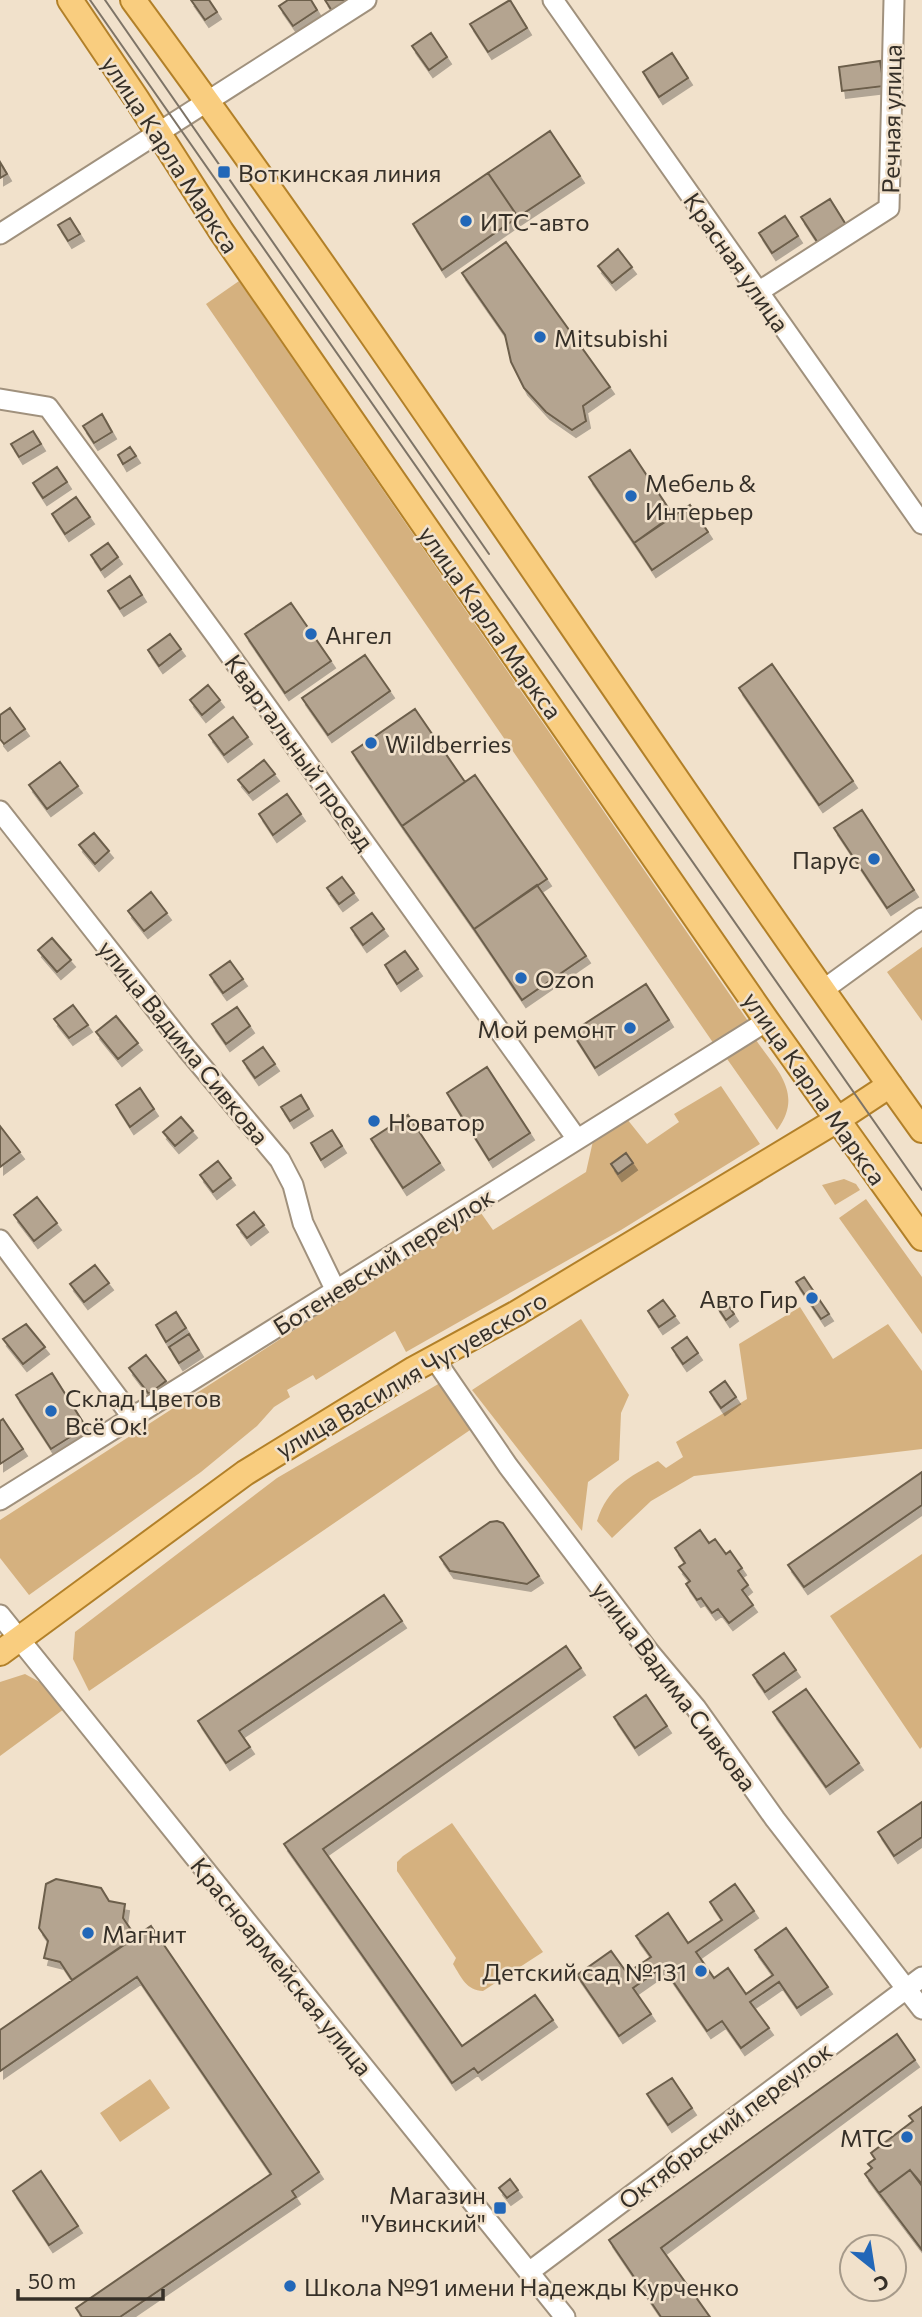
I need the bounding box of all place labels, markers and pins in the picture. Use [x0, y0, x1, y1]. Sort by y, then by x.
place label: Воткинская линия [238, 158, 441, 187]
marker: Воткинская линия [216, 164, 232, 180]
place label: ИТС-авто [480, 207, 590, 236]
marker: ИТС-авто [458, 213, 474, 229]
place label: Mitsubishi [554, 323, 669, 352]
marker: Mitsubishi [532, 329, 548, 345]
place label: Мебель & Интерьер [645, 468, 757, 525]
marker: Мебель & Интерьер [623, 488, 639, 504]
place label: Ангел [325, 620, 392, 649]
marker: Ангел [303, 626, 319, 642]
place label: Wildberries [385, 729, 511, 758]
marker: Wildberries [363, 735, 379, 751]
place label: Парус [792, 845, 860, 874]
marker: Парус [866, 851, 882, 867]
place label: Ozon [535, 964, 595, 993]
marker: Ozon [513, 970, 529, 986]
place label: Мой ремонт [477, 1014, 616, 1043]
marker: Мой ремонт [622, 1020, 638, 1036]
place label: Новатор [388, 1107, 485, 1136]
marker: Новатор [366, 1113, 382, 1129]
place label: Авто Гир [699, 1284, 798, 1313]
marker: Авто Гир [804, 1290, 820, 1306]
place label: Склад Цветов Всё Ок! [65, 1383, 221, 1440]
marker: Склад Цветов Всё Ок! [43, 1403, 59, 1419]
place label: Магнит [102, 1919, 186, 1948]
marker: Магнит [80, 1925, 96, 1941]
place label: Детский сад №131 [482, 1957, 687, 1986]
marker: Детский сад №131 [693, 1963, 709, 1979]
place label: МТС [840, 2123, 893, 2152]
marker: МТС [899, 2129, 915, 2145]
place label: Магазин "Увинский" [361, 2180, 486, 2237]
marker: Магазин "Увинский" [492, 2200, 508, 2216]
place label: Школа №91 имени Надежды Курченко [304, 2272, 739, 2301]
marker: Школа №91 имени Надежды Курченко [282, 2278, 298, 2294]

